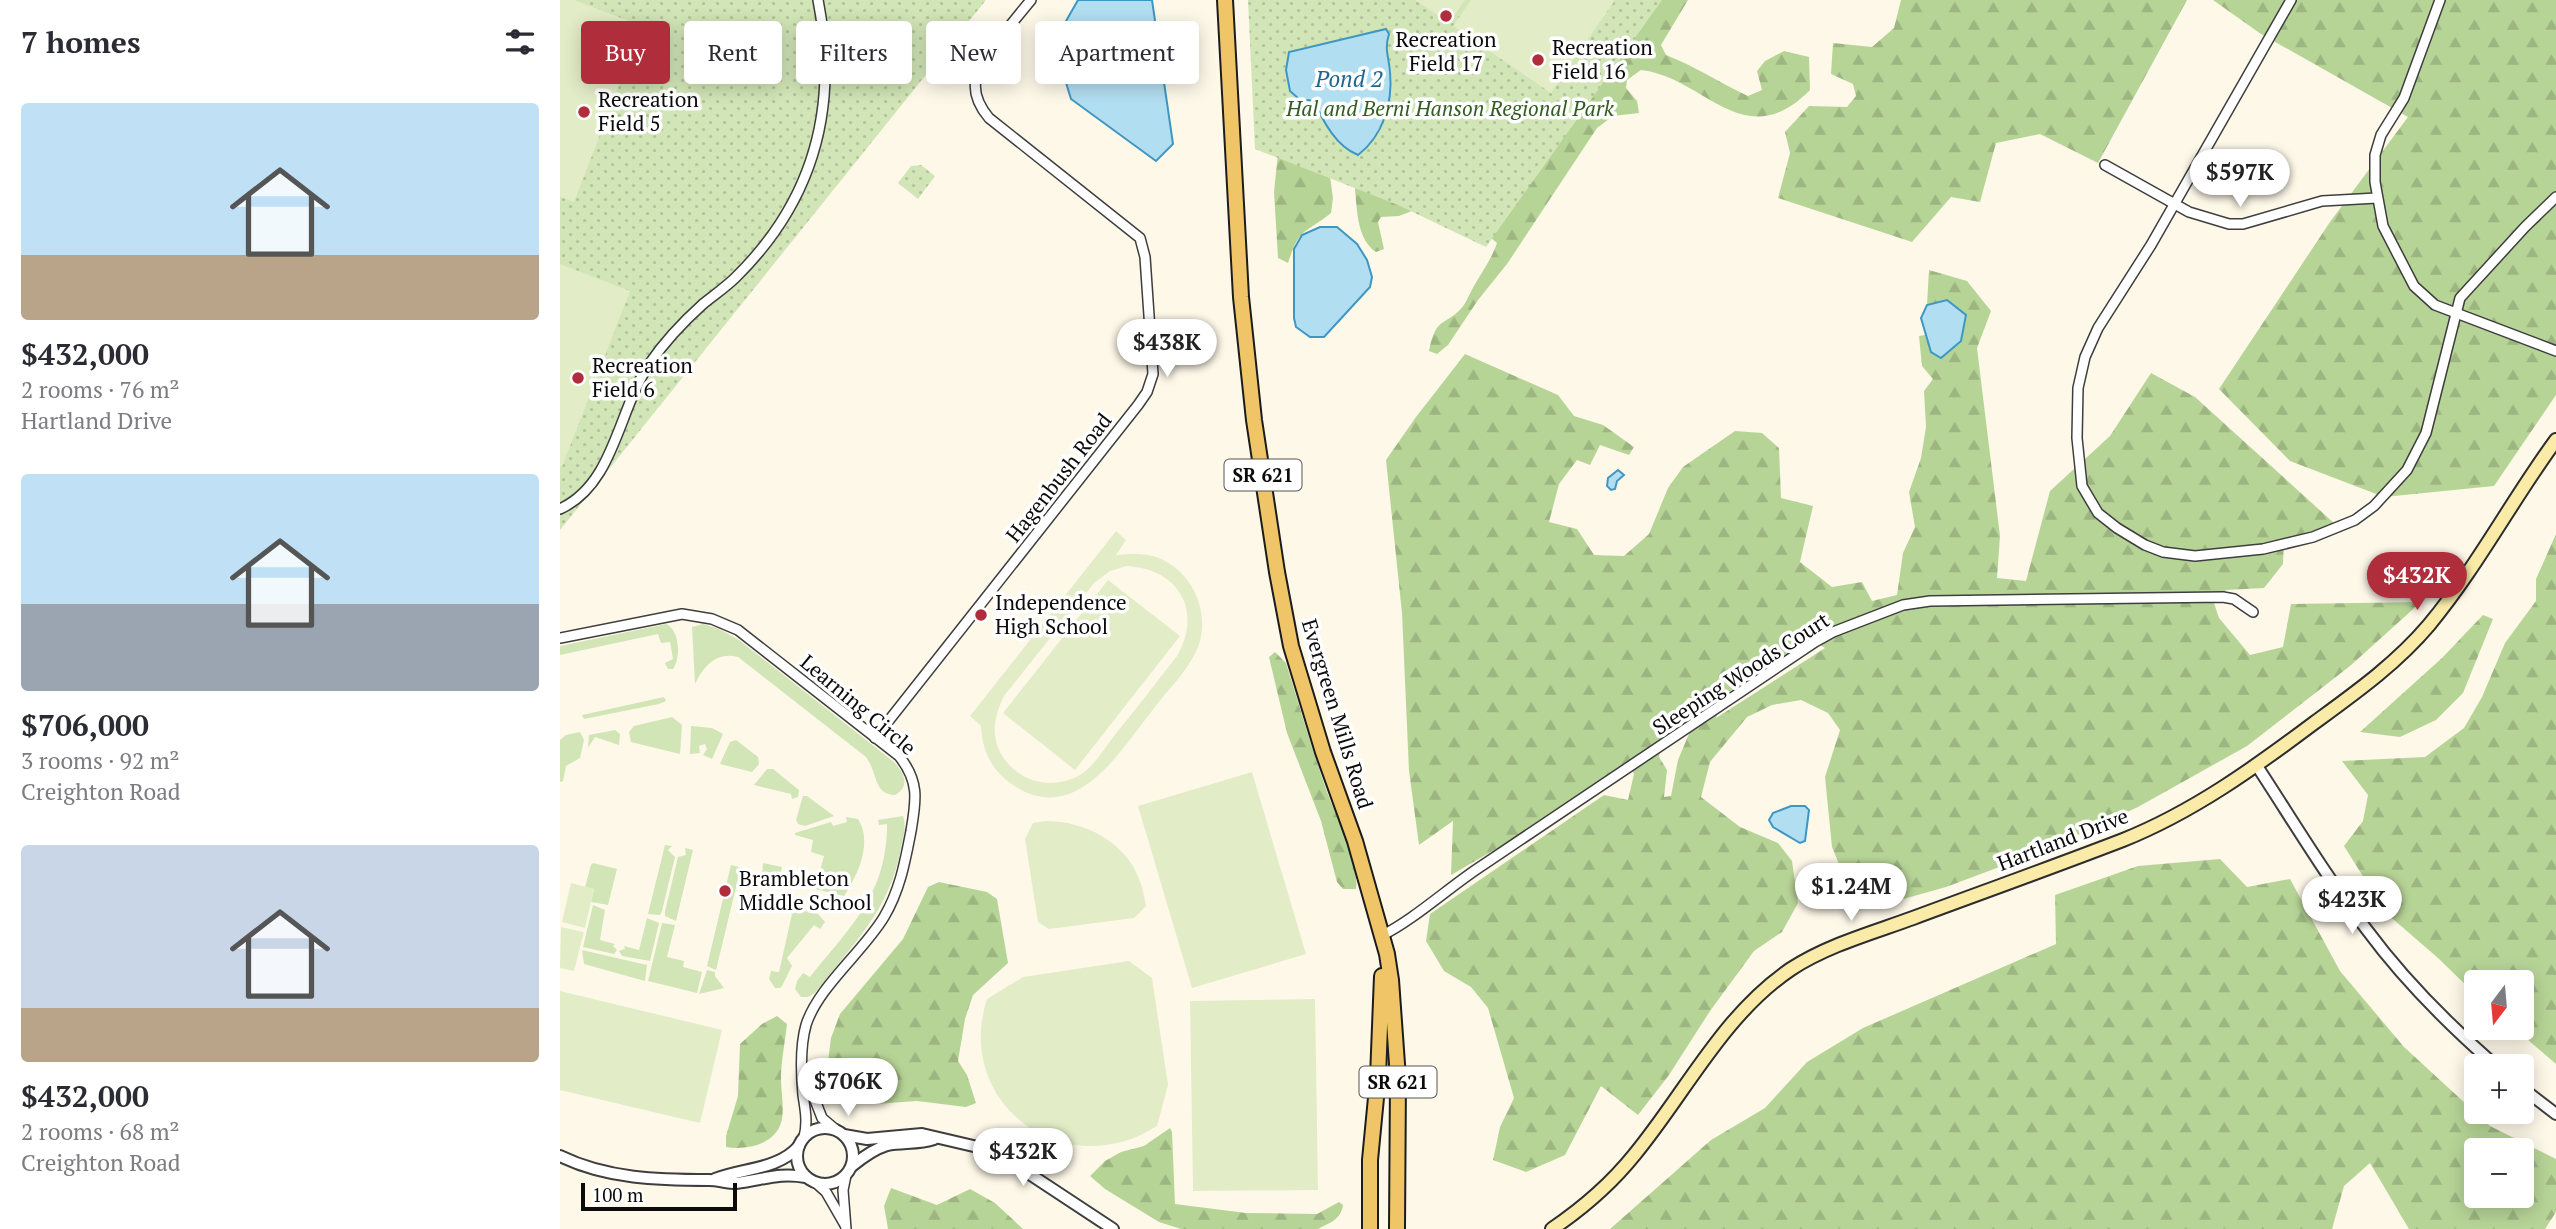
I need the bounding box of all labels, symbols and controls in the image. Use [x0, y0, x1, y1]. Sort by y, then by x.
marker: Recreation Field 17 [1438, 8, 1454, 24]
chip: Buy [581, 21, 670, 84]
chip: Rent [684, 21, 782, 84]
chip: Filters [796, 21, 912, 84]
chip: New [926, 21, 1021, 84]
chip: Apartment [1035, 21, 1199, 84]
text: 7 homes [21, 22, 140, 62]
icon: filters [501, 23, 539, 61]
place label: Recreation Field 17 [1396, 25, 1497, 77]
place label: Recreation Field 16 [1552, 33, 1653, 85]
marker: Recreation Field 16 [1530, 52, 1546, 68]
water label: Pond 2 [1314, 63, 1383, 94]
place label: Recreation Field 5 [598, 85, 699, 137]
park label: Hal and Berni Hanson Regional Park [1285, 94, 1615, 122]
marker: Recreation Field 5 [576, 104, 592, 120]
icon: home [217, 149, 343, 275]
pin: $597K [2191, 150, 2289, 209]
text: $597K [2206, 156, 2274, 187]
pin: $438K [1118, 320, 1216, 379]
text: $438K [1133, 326, 1201, 357]
text: $432,000 [21, 334, 149, 374]
place label: Recreation Field 6 [592, 351, 693, 403]
marker: Recreation Field 6 [570, 370, 586, 386]
text: 2 rooms · 76 m² [21, 374, 180, 405]
text: Hartland Drive [21, 405, 172, 436]
street label: Hagenbush Road [999, 407, 1118, 548]
road number: SR 621 [1224, 460, 1302, 490]
icon: home [217, 520, 343, 646]
pin: $432K [2368, 552, 2466, 612]
text: $432K [2383, 559, 2451, 590]
place label: Independence High School [995, 588, 1127, 640]
street label: Sleeping Woods Court [1647, 605, 1834, 741]
marker: Independence High School [973, 607, 989, 623]
street label: Evergreen Mills Road [1296, 615, 1380, 812]
street label: Learning Circle [795, 648, 922, 761]
text: $706,000 [21, 705, 149, 745]
text: 3 rooms · 92 m² [21, 745, 180, 776]
text: Creighton Road [21, 776, 181, 807]
street label: Hartland Drive [1993, 801, 2132, 877]
place label: Brambleton Middle School [739, 864, 872, 916]
pin: $1.24M [1794, 864, 1908, 923]
text: $1.24M [1811, 870, 1891, 901]
pin: $423K [2303, 876, 2401, 936]
marker: Brambleton Middle School [717, 883, 733, 899]
text: $423K [2318, 883, 2386, 914]
icon: home [217, 891, 343, 1017]
north arrow [2464, 970, 2534, 1040]
map controls [2464, 970, 2534, 1208]
button: + [2464, 1054, 2534, 1124]
pin: $706K [799, 1058, 897, 1118]
text: $706K [814, 1065, 882, 1096]
road number: SR 621 [1360, 1066, 1436, 1098]
text: $432,000 [21, 1076, 149, 1116]
text: 2 rooms · 68 m² [21, 1116, 180, 1147]
pin: $432K [974, 1128, 1072, 1188]
text: $432K [989, 1135, 1057, 1166]
button: − [2464, 1138, 2534, 1208]
text: Creighton Road [21, 1147, 181, 1178]
scale bar [581, 1180, 737, 1212]
text: 100 m [592, 1182, 643, 1207]

